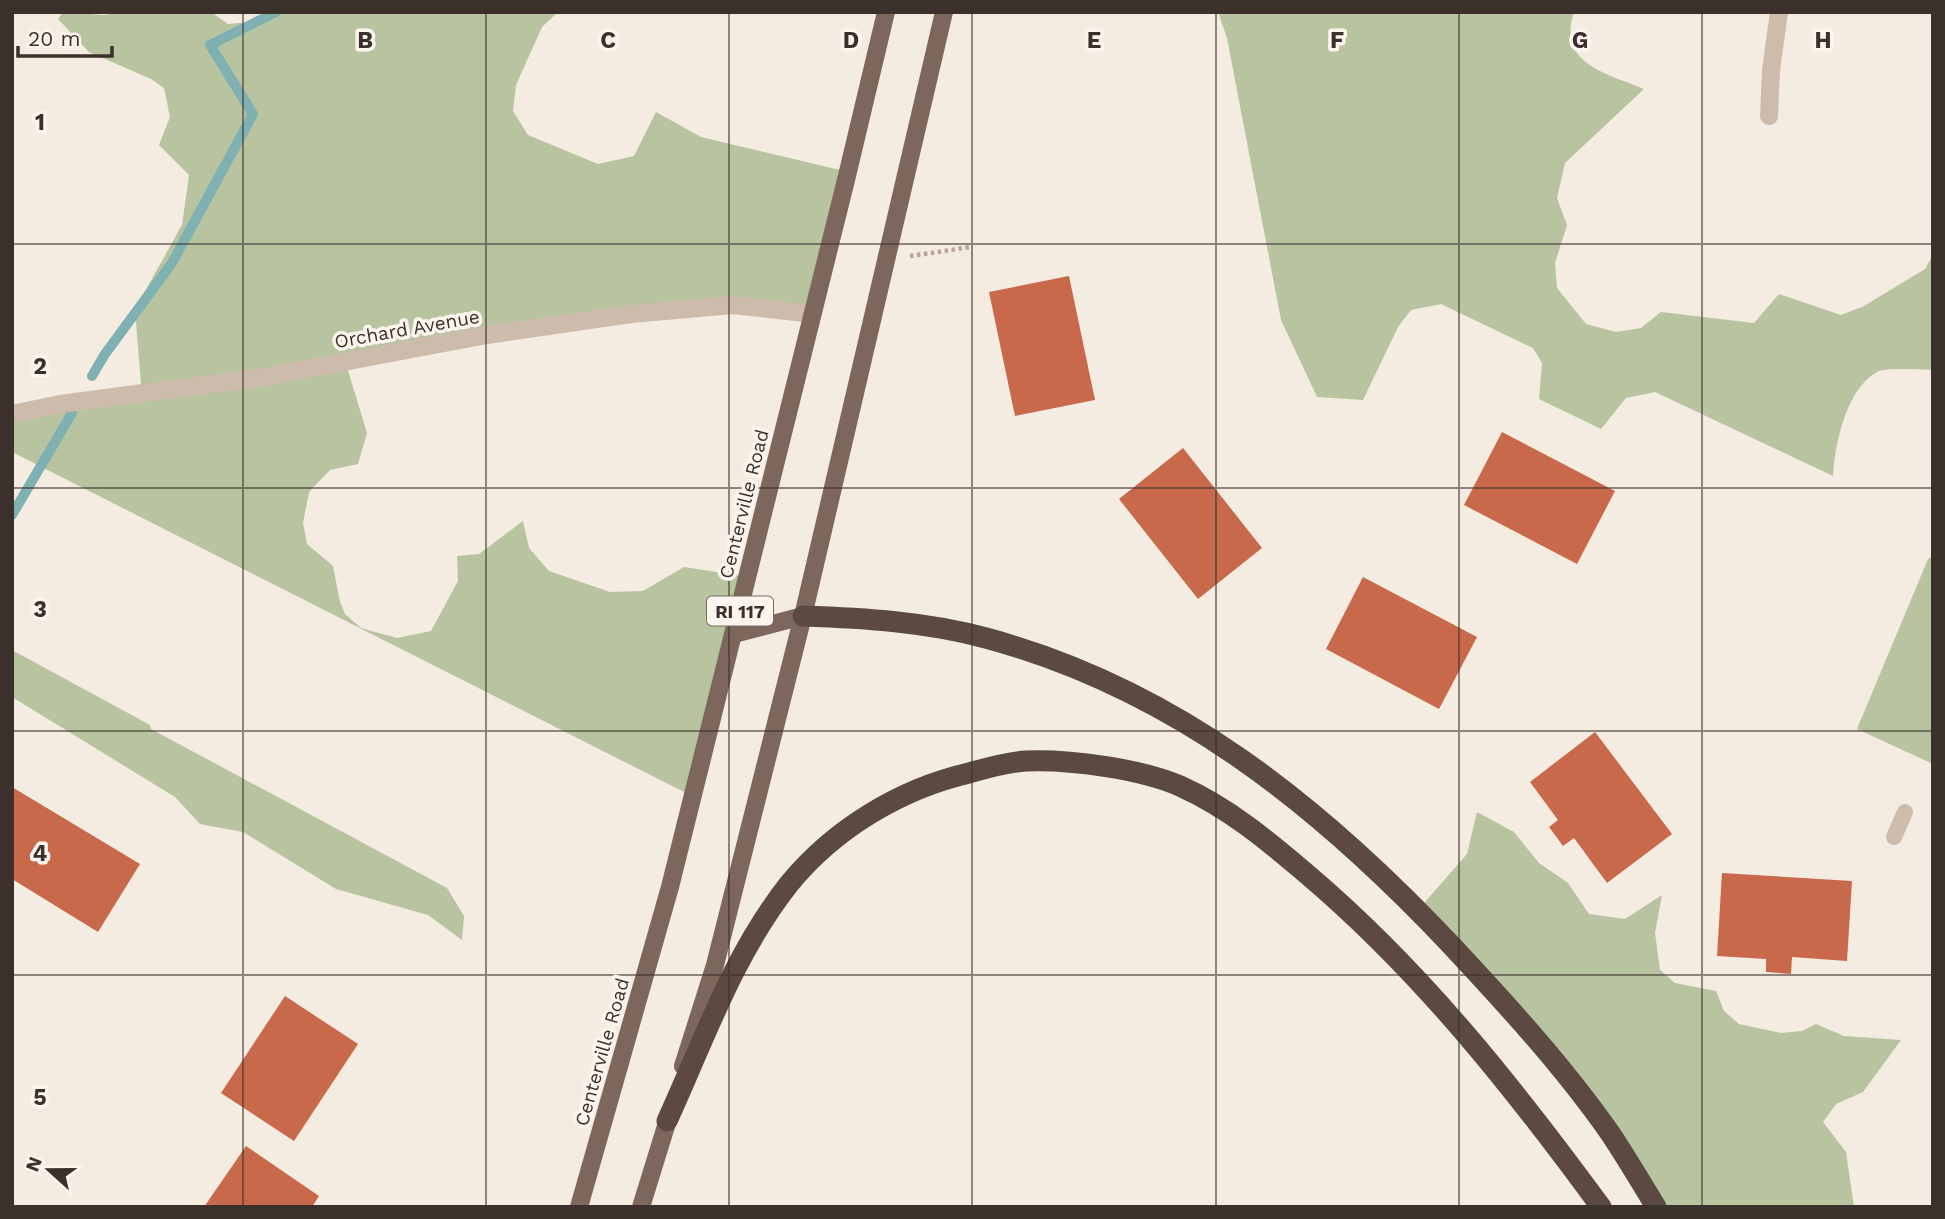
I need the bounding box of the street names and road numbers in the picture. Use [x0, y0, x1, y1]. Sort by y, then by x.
street label: Orchard Avenue [333, 305, 481, 353]
street label: Centerville Road [714, 427, 774, 581]
road number: RI 117 [707, 596, 773, 626]
street label: Centerville Road [570, 975, 634, 1129]

